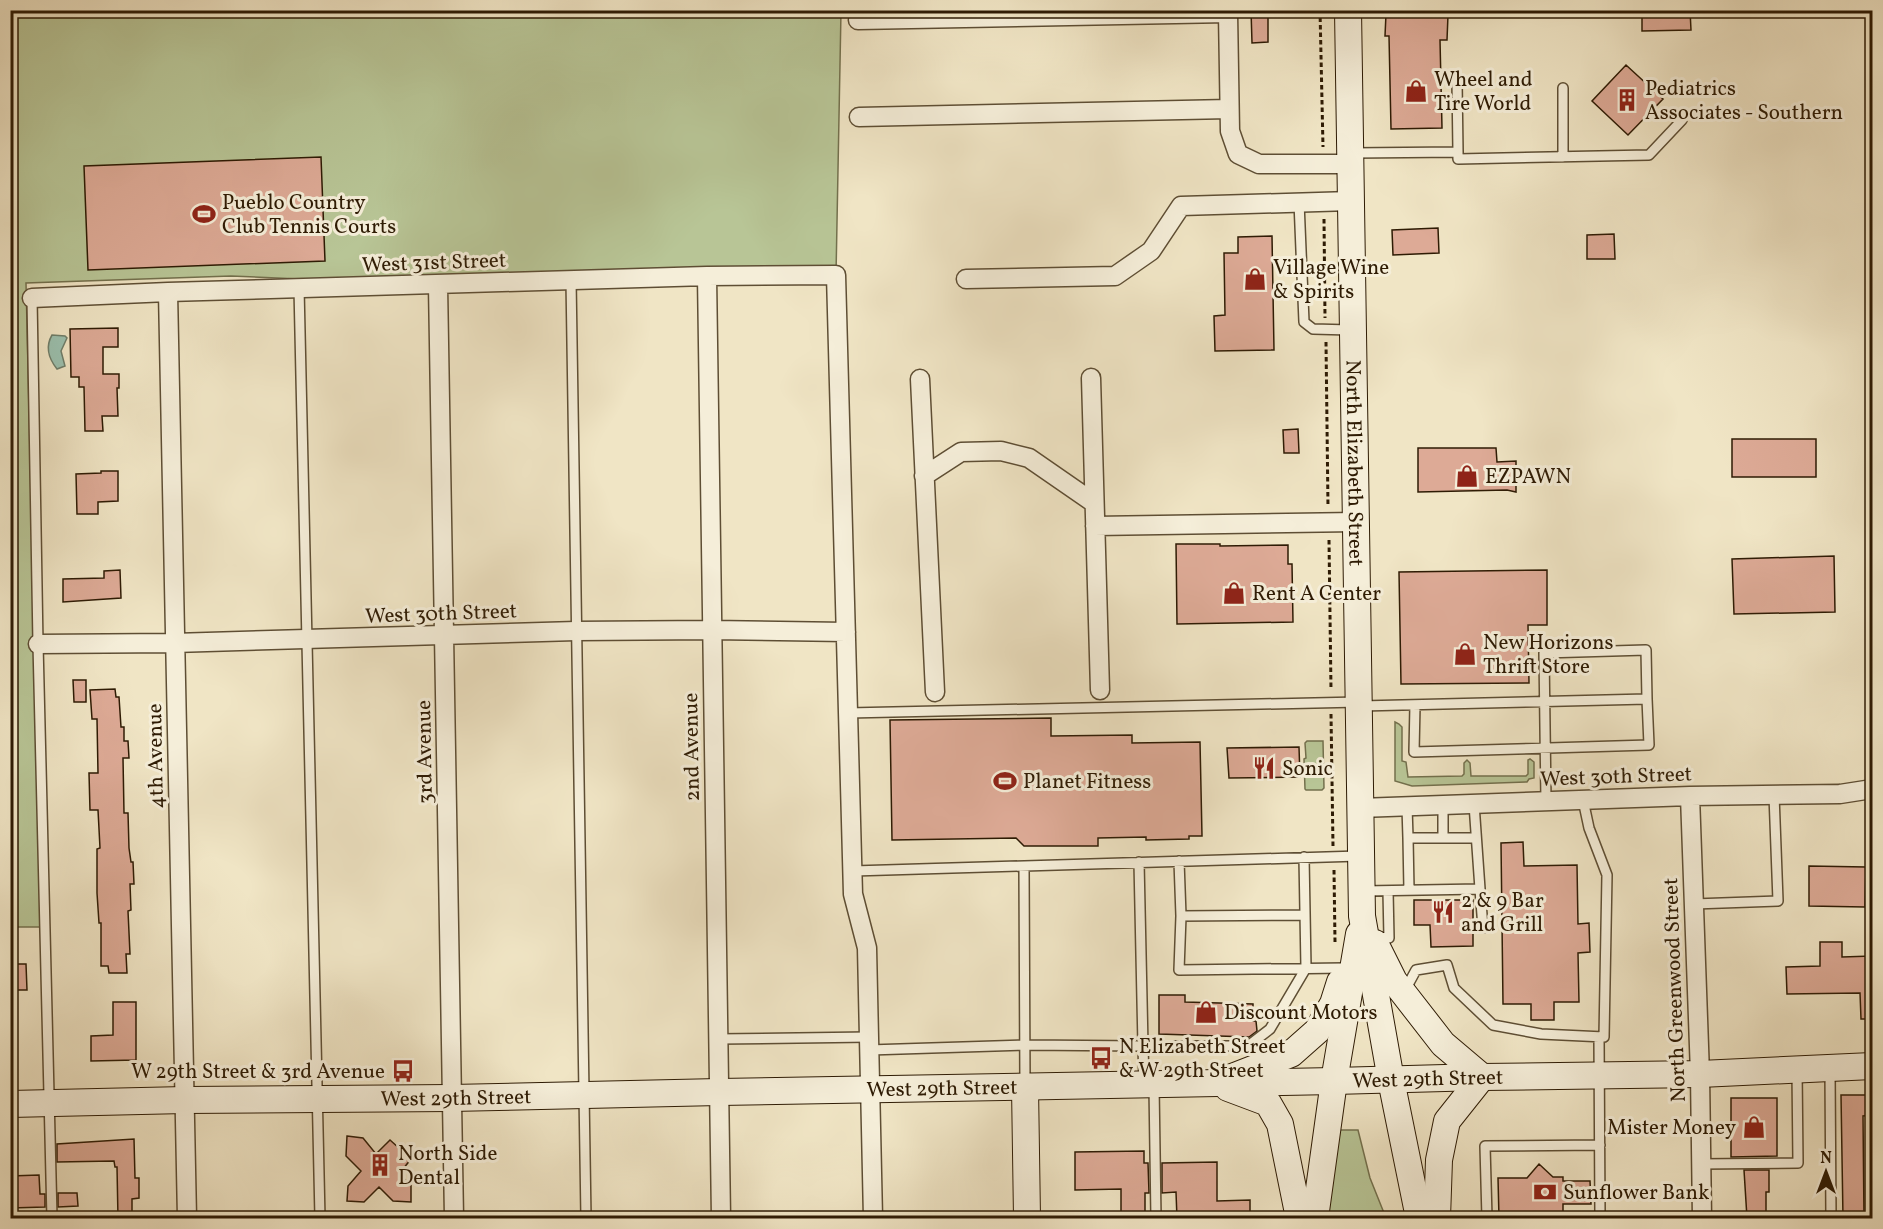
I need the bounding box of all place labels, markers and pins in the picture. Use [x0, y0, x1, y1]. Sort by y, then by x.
place label: Wheel and Tire World [1434, 66, 1533, 119]
place label: Pediatrics Associates - Southern [1645, 75, 1843, 128]
shop icon: Wheel and Tire World [1403, 78, 1429, 104]
building icon: Pediatrics Associates - Southern [1614, 87, 1640, 113]
place label: Pueblo Country Club Tennis Courts [222, 189, 396, 242]
sports icon: Pueblo Country Club Tennis Courts [191, 201, 217, 227]
place label: Village Wine & Spirits [1273, 254, 1389, 307]
shop icon: Village Wine & Spirits [1242, 266, 1268, 292]
shop icon: EZPAWN [1454, 463, 1480, 489]
place label: EZPAWN [1485, 463, 1571, 492]
shop icon: Rent A Center [1221, 580, 1247, 606]
place label: Rent A Center [1252, 580, 1381, 609]
place label: New Horizons Thrift Store [1483, 629, 1613, 682]
shop icon: New Horizons Thrift Store [1452, 641, 1478, 667]
restaurant icon: Sonic [1251, 755, 1277, 781]
place label: Sonic [1282, 755, 1333, 784]
sports icon: Planet Fitness [992, 768, 1018, 794]
place label: Planet Fitness [1023, 768, 1151, 797]
place label: 2 & 9 Bar and Grill [1461, 887, 1544, 940]
restaurant icon: 2 & 9 Bar and Grill [1430, 899, 1456, 925]
shop icon: Discount Motors [1193, 999, 1219, 1025]
place label: Discount Motors [1224, 999, 1378, 1028]
place label: N Elizabeth Street & W 29th Street [1119, 1033, 1286, 1086]
bus stop icon: N Elizabeth Street & W 29th Street [1088, 1045, 1114, 1071]
place label: W 29th Street & 3rd Avenue [131, 1058, 385, 1087]
bus stop icon: W 29th Street & 3rd Avenue [390, 1058, 416, 1084]
place label: Mister Money [1607, 1114, 1737, 1143]
shop icon: Mister Money [1741, 1114, 1767, 1140]
place label: North Side Dental [398, 1140, 497, 1193]
building icon: North Side Dental [367, 1152, 393, 1178]
bank icon: Sunflower Bank [1532, 1179, 1558, 1205]
place label: Sunflower Bank [1563, 1179, 1710, 1208]

